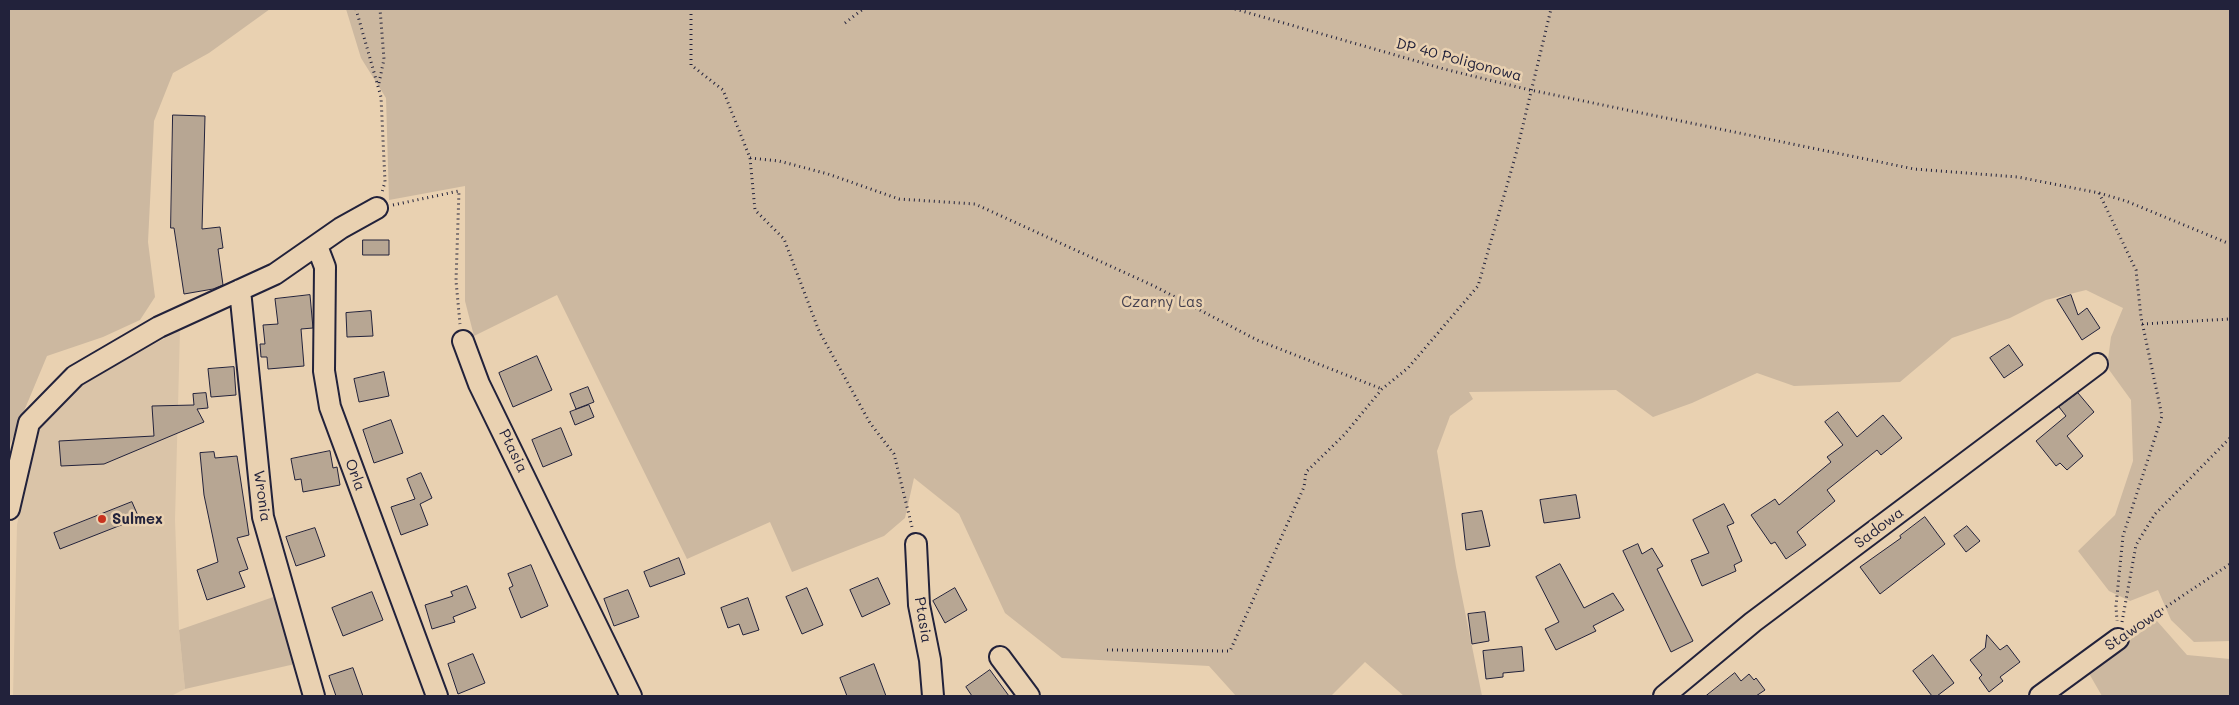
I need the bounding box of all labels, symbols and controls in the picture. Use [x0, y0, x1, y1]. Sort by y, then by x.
street label: DP 40 Poligonowa [1394, 35, 1524, 85]
park label: Czarny Las [1121, 293, 1203, 311]
street label: Ptasia [495, 426, 531, 476]
street label: Orla [341, 457, 369, 493]
street label: Wronia [249, 469, 275, 523]
street label: Sadowa [1851, 504, 1907, 552]
place label: Sulmex [112, 510, 163, 528]
marker: Sulmex [96, 513, 108, 525]
street label: Ptasia [910, 596, 936, 644]
street label: Stawowa [2102, 603, 2166, 655]

